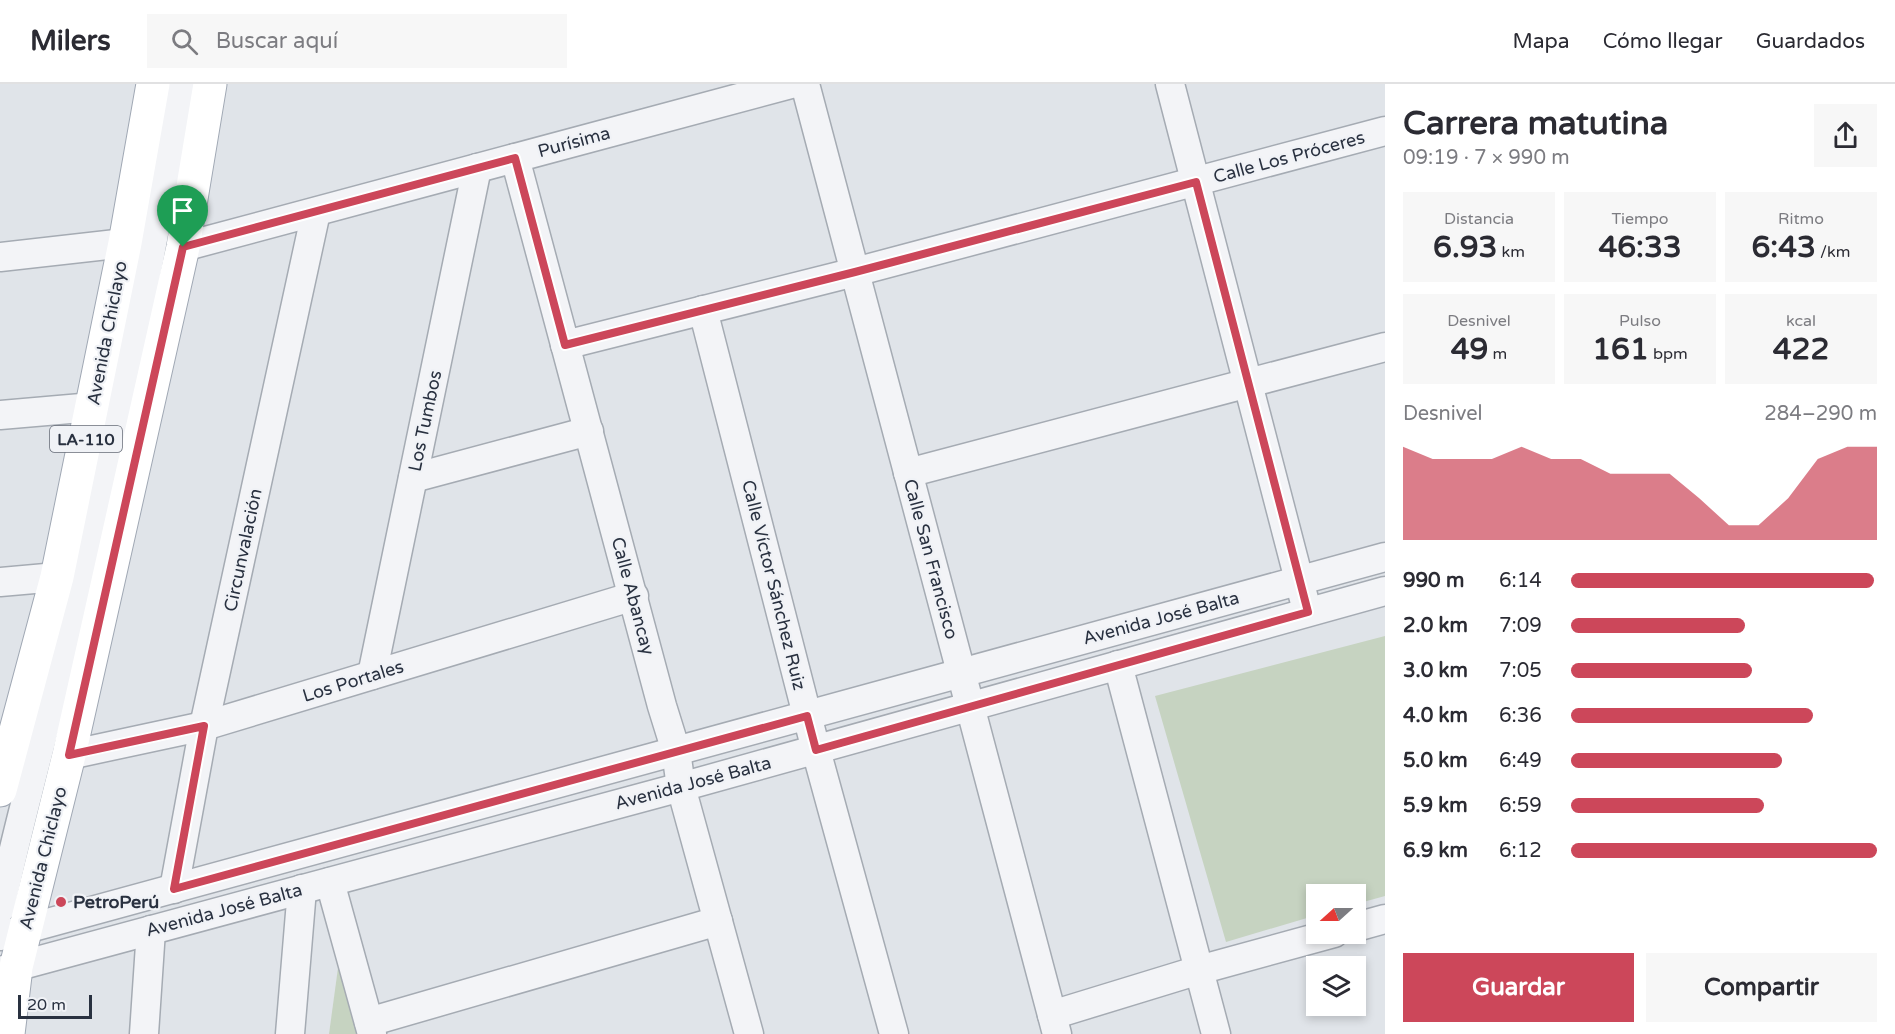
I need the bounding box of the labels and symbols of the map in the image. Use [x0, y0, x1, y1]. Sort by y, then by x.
street label: Purísima [535, 122, 613, 162]
street label: Calle Los Próceres [1211, 126, 1367, 188]
pin [157, 185, 208, 247]
street label: Avenida Chiclayo [82, 259, 132, 407]
street label: Los Tumbos [404, 368, 446, 474]
road number: LA-110 [50, 426, 122, 452]
street label: Calle San Francisco [899, 477, 963, 642]
street label: Calle Víctor Sánchez Ruiz [737, 478, 811, 692]
street label: Circunvalación [219, 487, 267, 613]
street label: Calle Abancay [607, 535, 659, 658]
street label: Avenida José Balta [1080, 587, 1242, 649]
street label: Los Portales [300, 655, 406, 707]
street label: Avenida José Balta [612, 752, 774, 814]
street label: Avenida Chiclayo [15, 784, 71, 932]
street label: Avenida José Balta [143, 879, 305, 941]
north arrow [1306, 884, 1366, 944]
place label: PetroPerú [73, 891, 159, 913]
marker: PetroPerú [54, 895, 68, 909]
scale bar [18, 992, 92, 1020]

